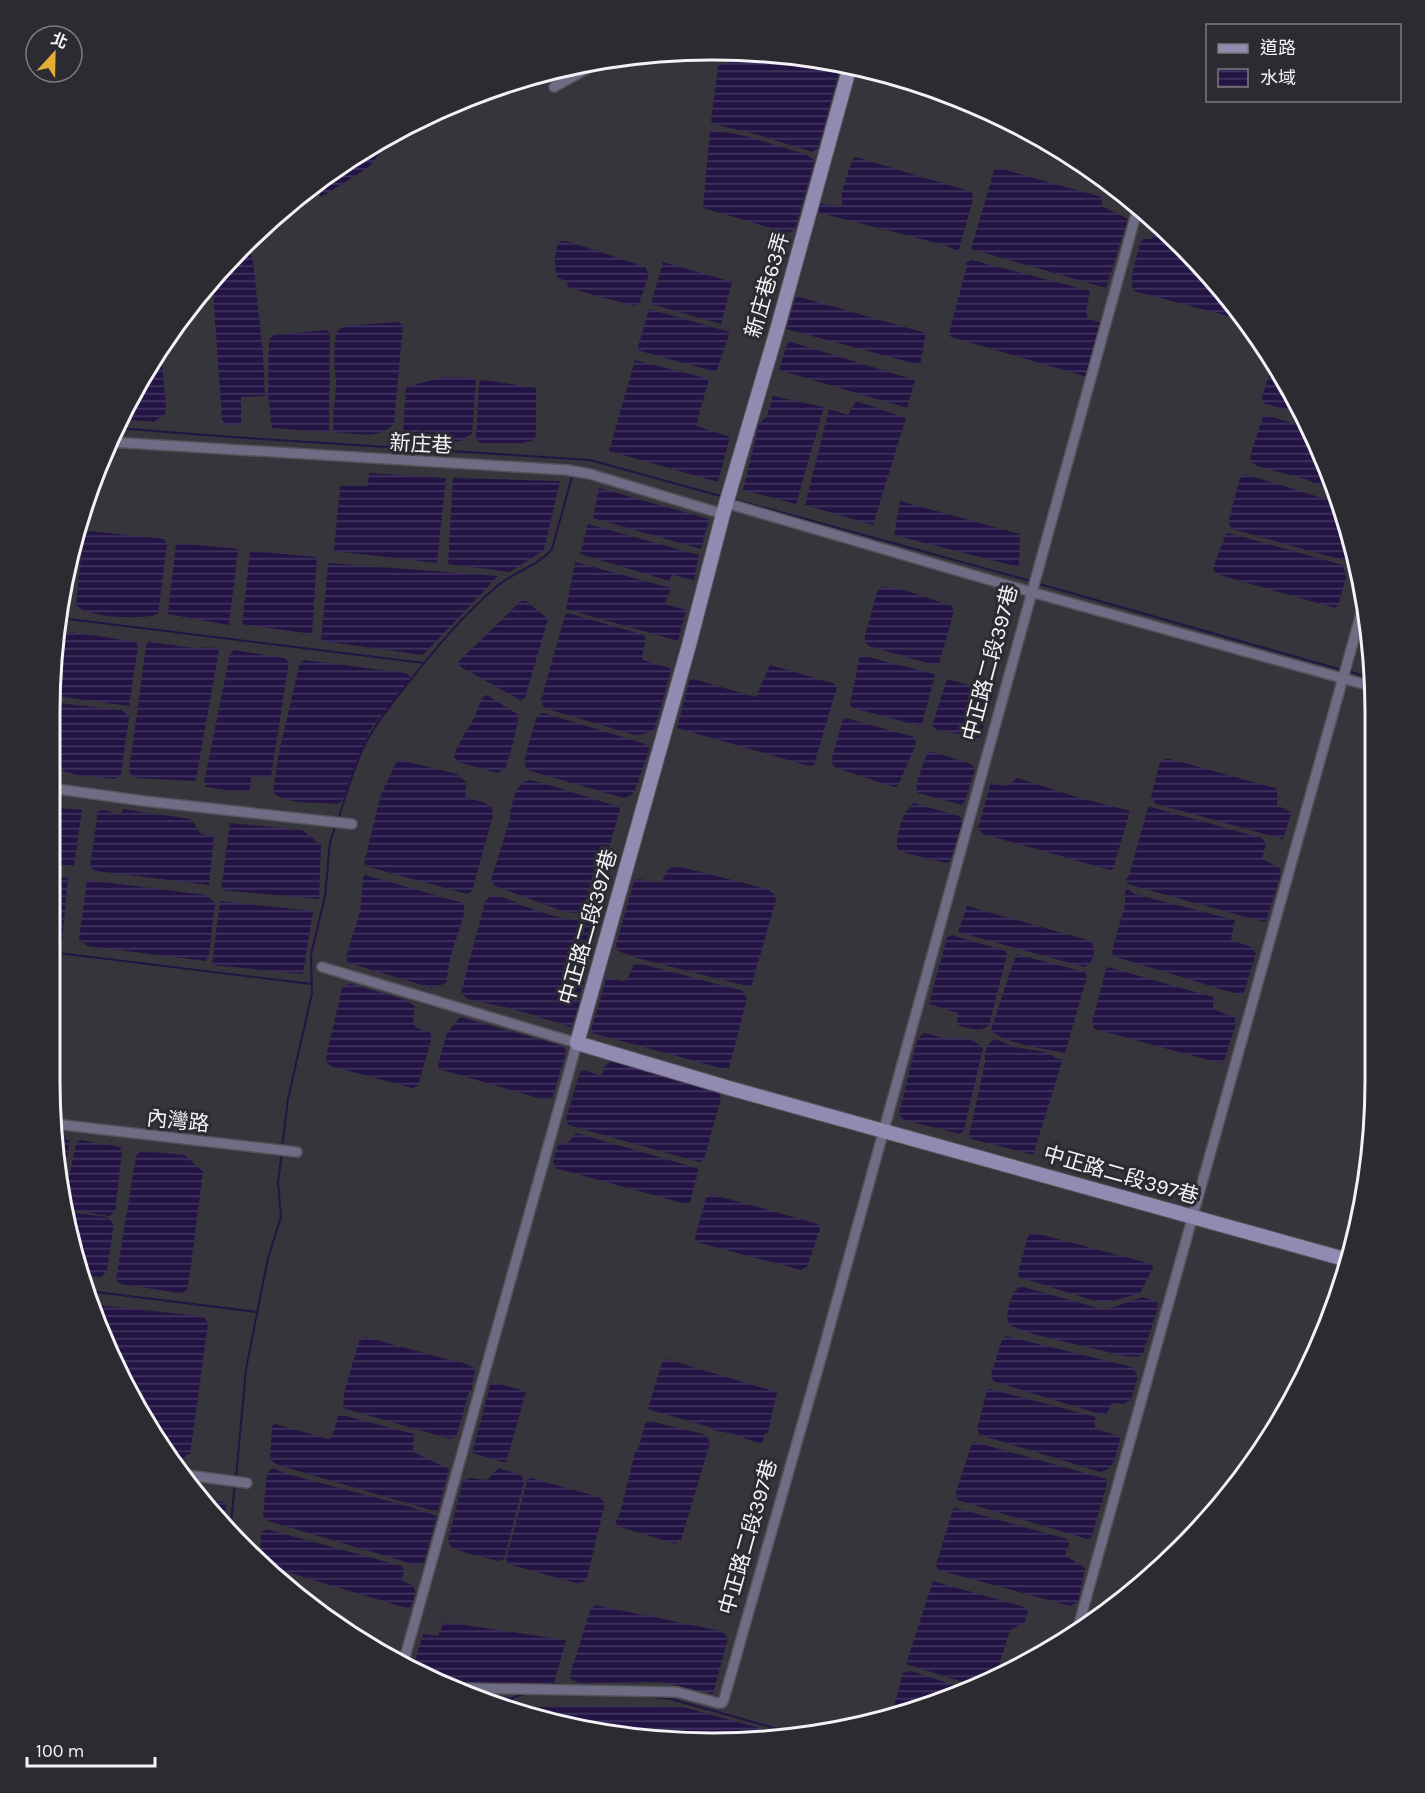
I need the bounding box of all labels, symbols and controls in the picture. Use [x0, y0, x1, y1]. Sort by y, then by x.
north arrow [24, 24, 84, 84]
legend [1206, 24, 1401, 102]
text: 北 [48, 29, 70, 52]
text: 道路 [1260, 37, 1296, 59]
text: 水域 [1260, 67, 1296, 89]
street label: 新庄巷63弄 [741, 230, 793, 340]
street label: 新庄巷 [389, 430, 453, 458]
street label: 中正路二段397巷 [958, 582, 1022, 744]
street label: 中正路二段397巷 [554, 847, 622, 1007]
street label: 內灣路 [145, 1106, 211, 1136]
street label: 中正路二段397巷 [1041, 1141, 1201, 1209]
street label: 中正路二段397巷 [714, 1457, 782, 1617]
scale bar [27, 1730, 154, 1768]
text: 100 m [36, 1740, 84, 1762]

